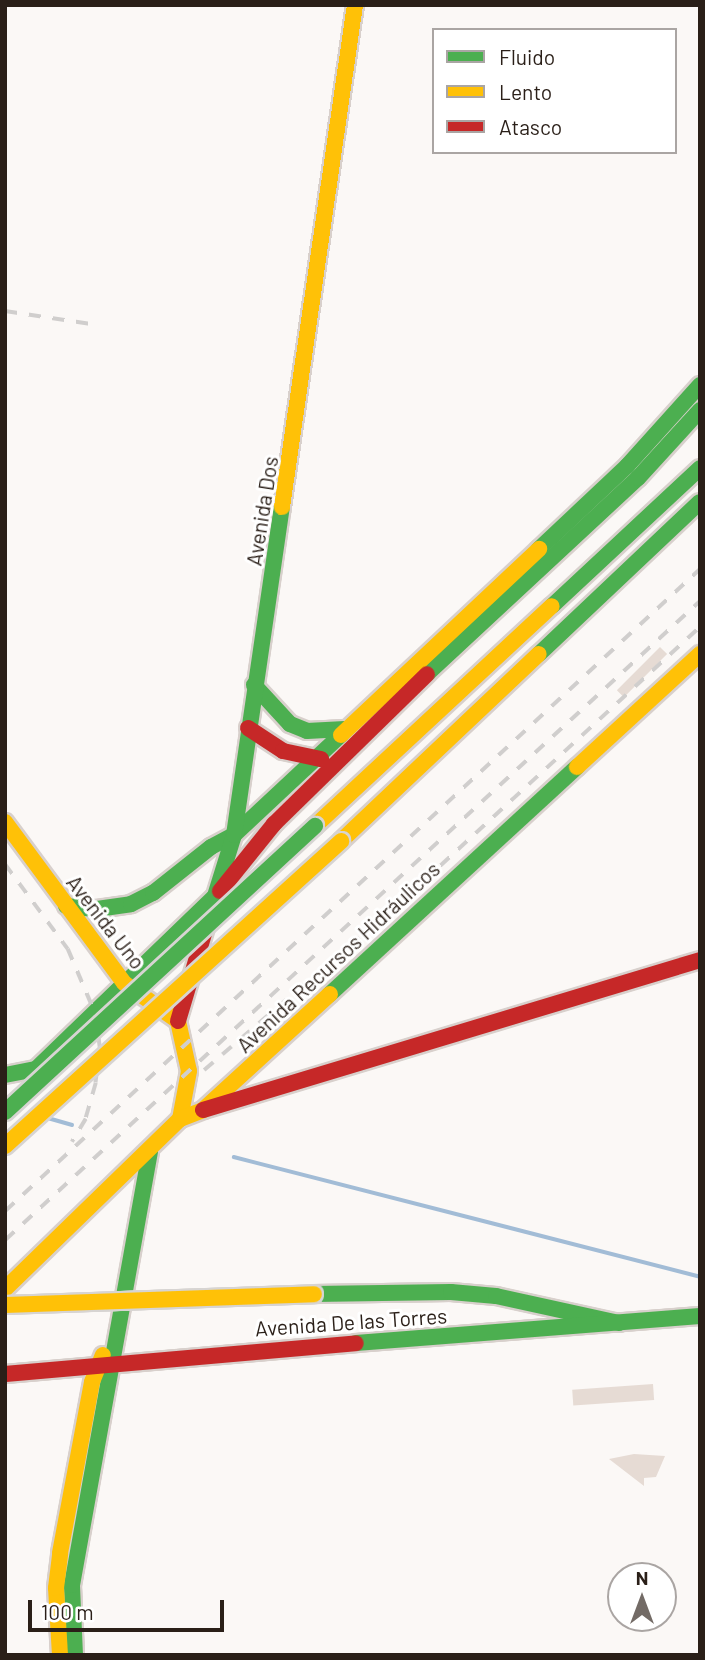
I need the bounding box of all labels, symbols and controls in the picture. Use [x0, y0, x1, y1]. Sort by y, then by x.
legend [432, 28, 677, 154]
text: Fluido [499, 44, 555, 69]
text: Lento [499, 79, 552, 104]
text: Atasco [499, 114, 562, 139]
street label: Avenida Dos [241, 454, 283, 568]
street label: Avenida Recursos Hidráulicos [231, 856, 445, 1058]
street label: Avenida Uno [62, 870, 150, 974]
street label: Avenida De las Torres [254, 1303, 448, 1341]
north arrow [607, 1562, 677, 1632]
text: N [636, 1566, 648, 1589]
scale bar [32, 1586, 228, 1630]
text: 100 m [41, 1599, 94, 1624]

